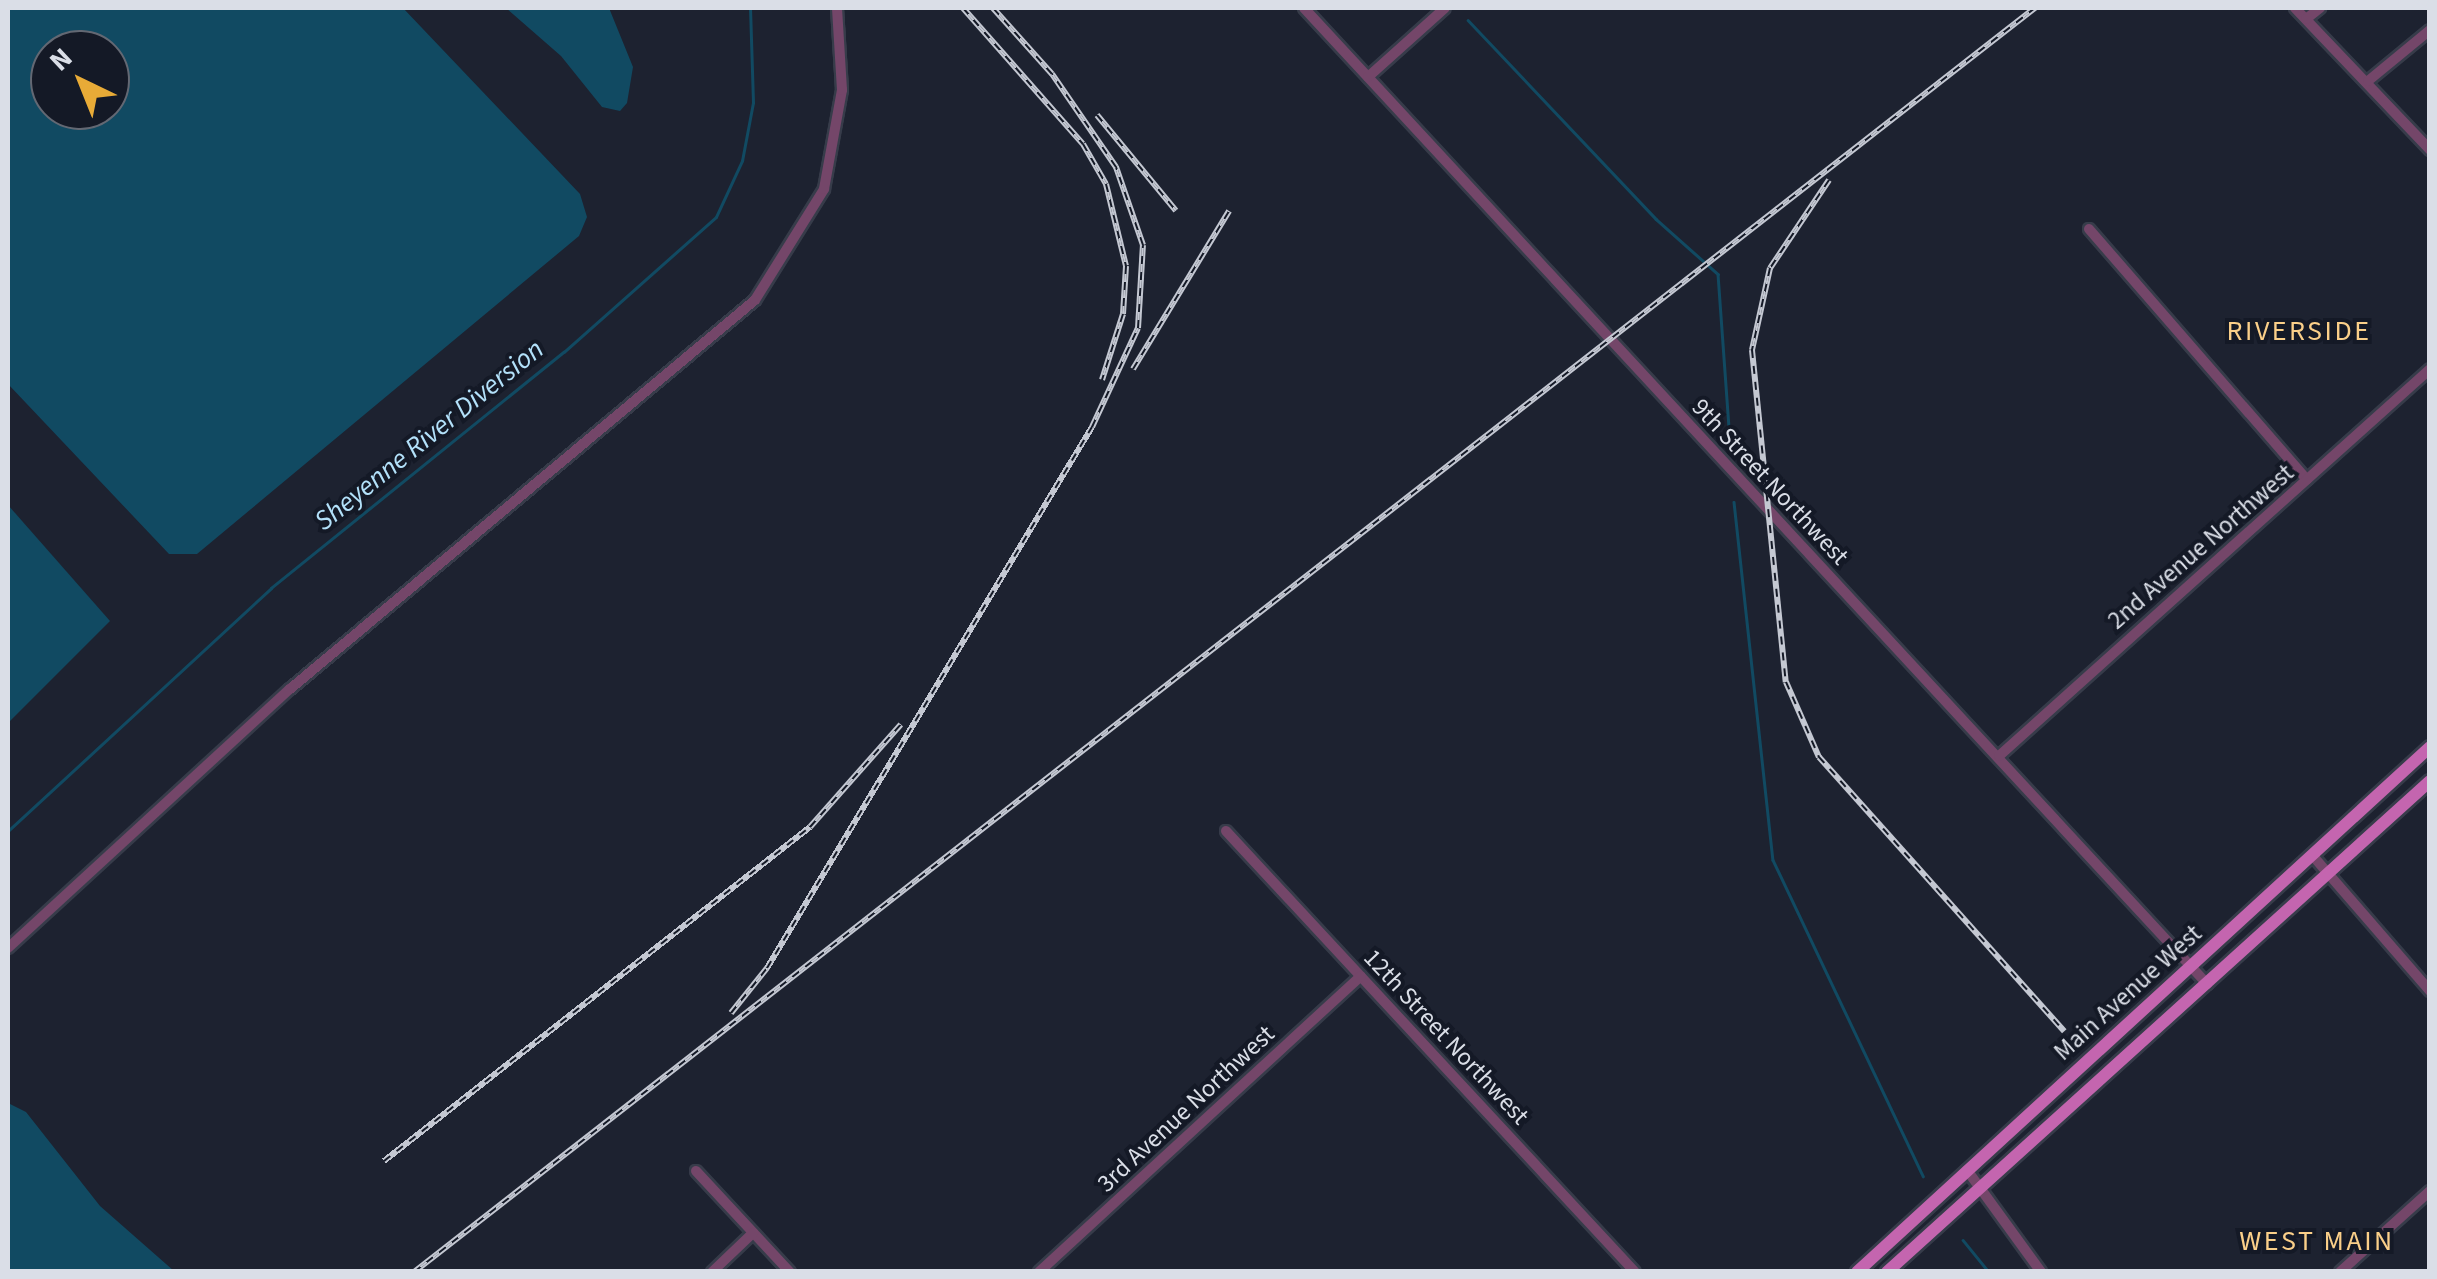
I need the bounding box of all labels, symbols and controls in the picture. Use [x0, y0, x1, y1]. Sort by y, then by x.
north arrow [30, 30, 130, 130]
text: N [40, 39, 81, 81]
district label: RIVERSIDE [2227, 314, 2371, 348]
water label: Sheyenne River Diversion [308, 332, 550, 538]
street label: 9th Street Northwest [1685, 393, 1855, 571]
street label: 2nd Avenue Northwest [2102, 458, 2300, 636]
street label: Main Avenue West [2048, 919, 2208, 1067]
street label: 12th Street Northwest [1357, 943, 1535, 1131]
street label: 3rd Avenue Northwest [1091, 1019, 1281, 1199]
district label: WEST MAIN [2239, 1224, 2395, 1258]

